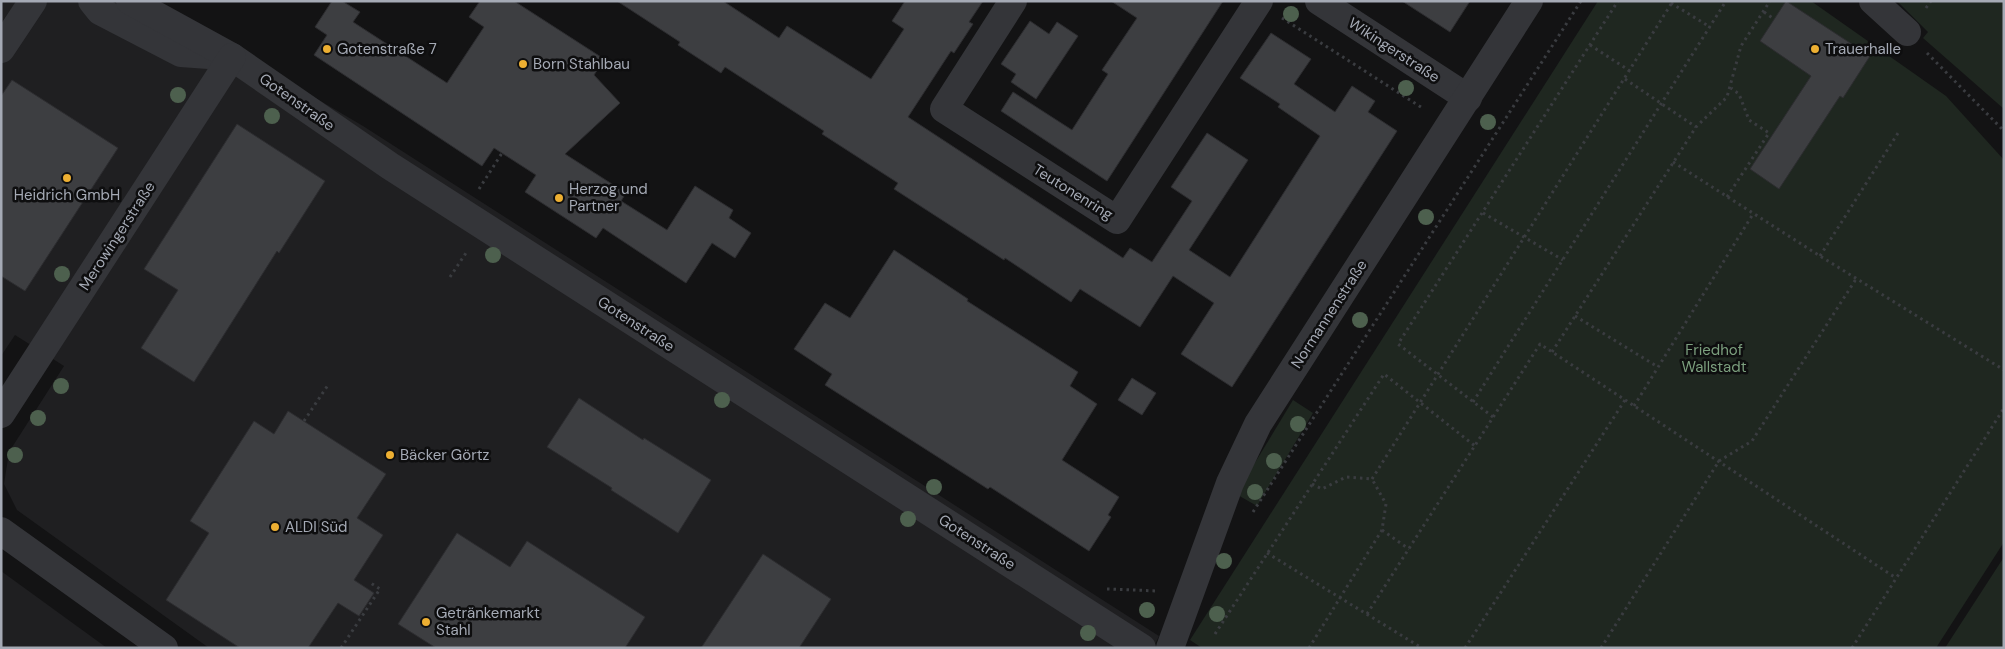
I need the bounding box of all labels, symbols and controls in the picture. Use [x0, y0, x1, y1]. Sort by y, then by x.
street label: Wikingerstraße [1345, 13, 1443, 87]
place label: Gotenstraße 7 [337, 39, 437, 59]
place label: Trauerhalle [1825, 39, 1901, 59]
marker: Gotenstraße 7 [321, 43, 333, 55]
marker: Trauerhalle [1809, 43, 1821, 55]
place label: Born Stahlbau [533, 54, 630, 74]
marker: Born Stahlbau [517, 58, 529, 70]
street label: Gotenstraße [255, 69, 339, 135]
street label: Teutonenring [1029, 160, 1117, 224]
marker: Heidrich GmbH [61, 172, 73, 184]
street label: Merowingerstraße [74, 178, 160, 294]
place label: Herzog und Partner [569, 179, 648, 216]
place label: Heidrich GmbH [14, 185, 120, 205]
marker: Herzog und Partner [553, 192, 565, 204]
street label: Normannenstraße [1286, 256, 1372, 372]
street label: Gotenstraße [594, 292, 678, 356]
park label: Friedhof Wallstadt [1681, 340, 1747, 377]
place label: Bäcker Görtz [400, 445, 490, 465]
marker: Bäcker Görtz [384, 449, 396, 461]
street label: Gotenstraße [935, 510, 1019, 574]
place label: ALDI Süd [285, 517, 347, 537]
marker: ALDI Süd [269, 521, 281, 533]
place label: Getränkemarkt Stahl [436, 603, 540, 640]
marker: Getränkemarkt Stahl [420, 616, 432, 628]

